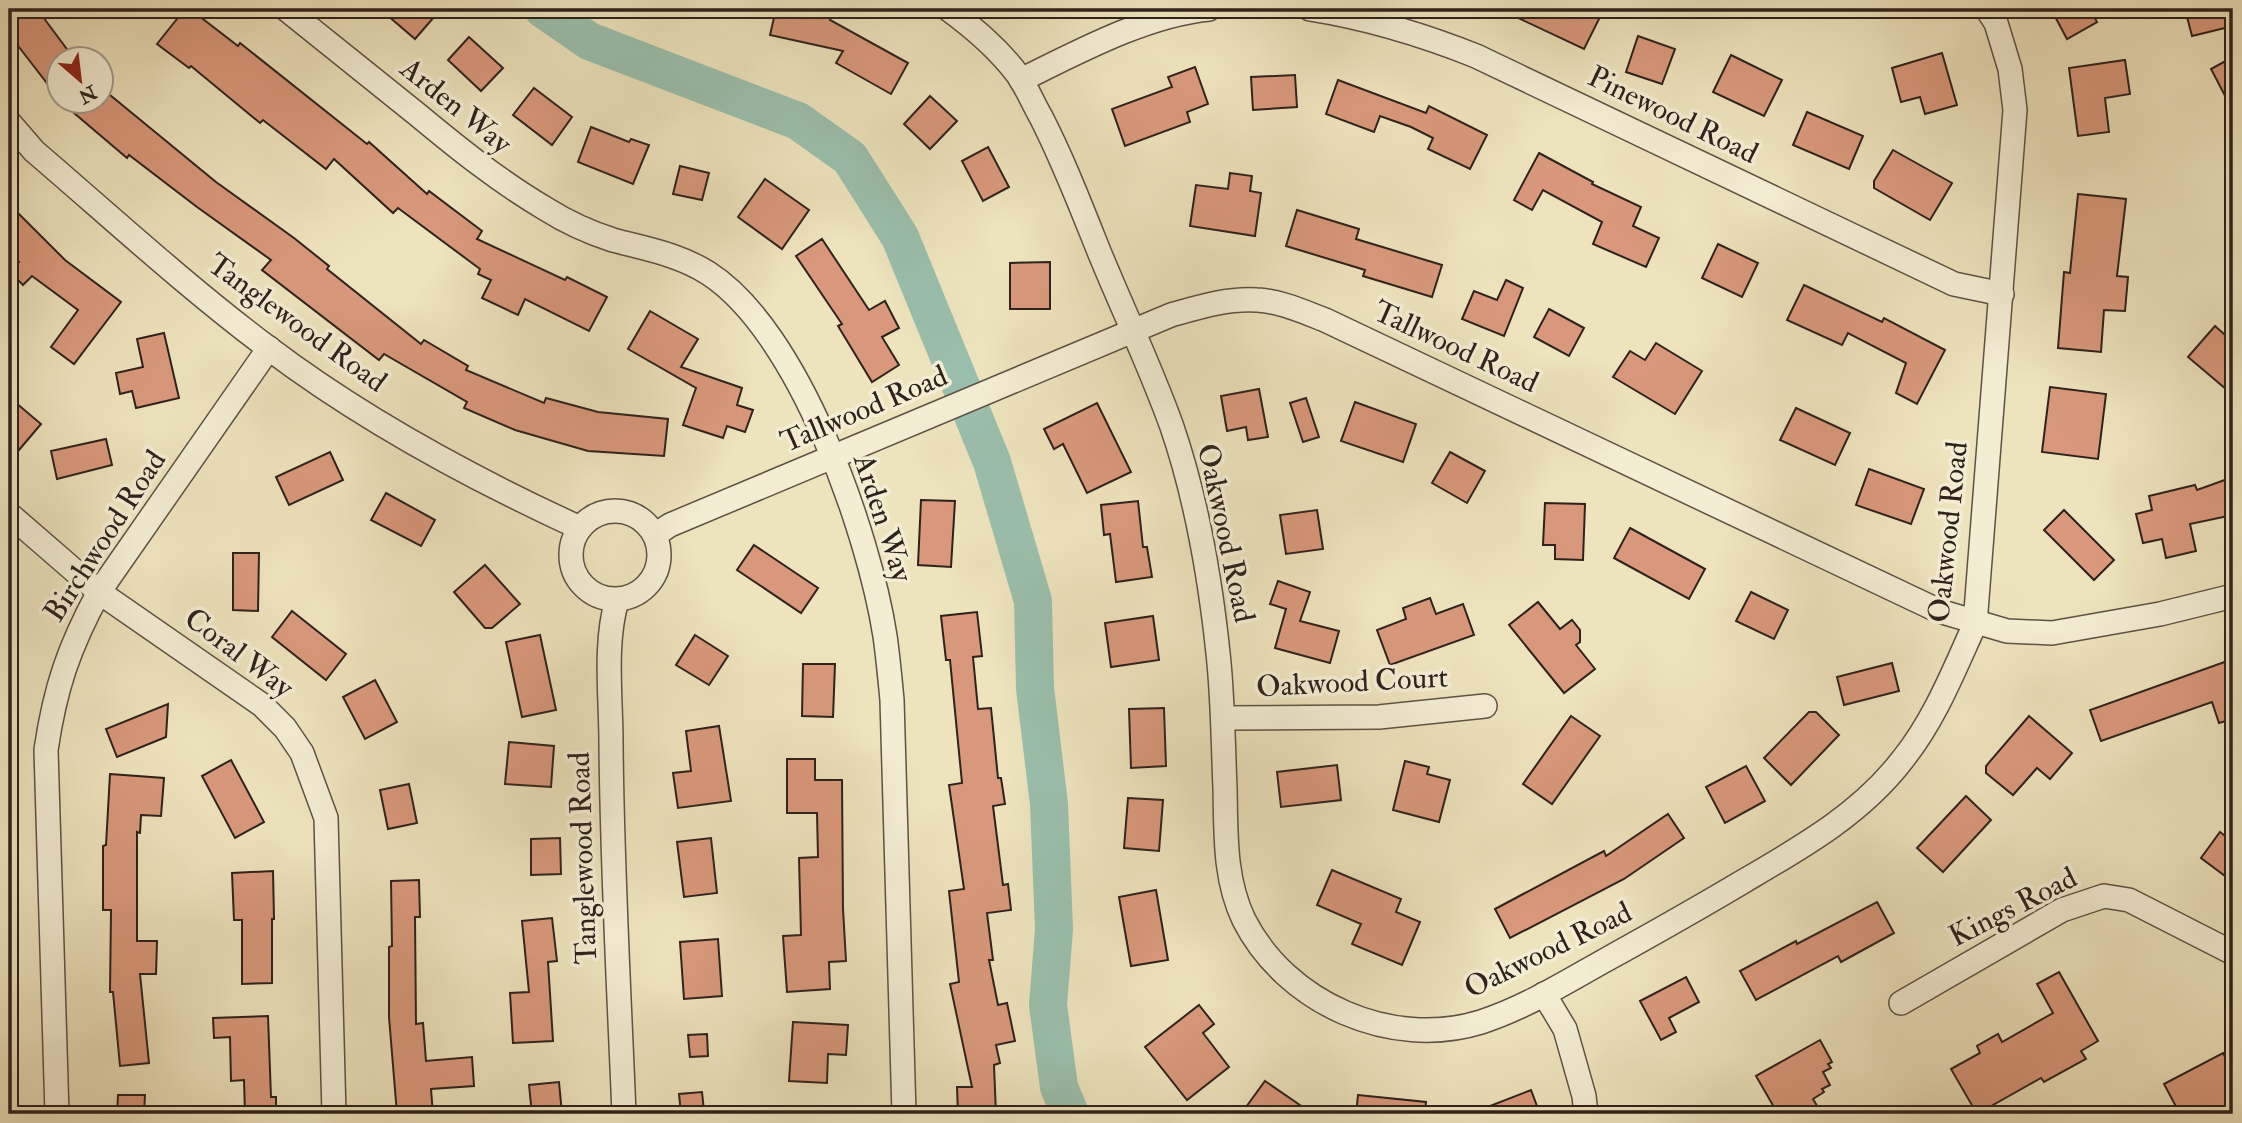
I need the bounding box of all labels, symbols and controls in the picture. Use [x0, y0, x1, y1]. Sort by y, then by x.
north arrow [46, 46, 116, 116]
street label: Arden Way [392, 49, 520, 163]
street label: Pinewood Road [1582, 58, 1764, 172]
text: N [73, 79, 102, 109]
street label: Tanglewood Road [200, 246, 394, 401]
street label: Tallwood Road [1368, 293, 1544, 401]
street label: Tallwood Road [775, 357, 953, 461]
street label: Oakwood Road [1920, 439, 1976, 624]
street label: Oakwood Road [1189, 440, 1263, 626]
street label: Birchwood Road [36, 443, 174, 629]
street label: Arden Way [845, 448, 921, 587]
street label: Coral Way [177, 600, 302, 706]
street label: Oakwood Court [1255, 658, 1449, 705]
street label: Tanglewood Road [561, 751, 605, 965]
street label: Kings Road [1943, 859, 2083, 955]
street label: Oakwood Road [1458, 893, 1638, 1006]

